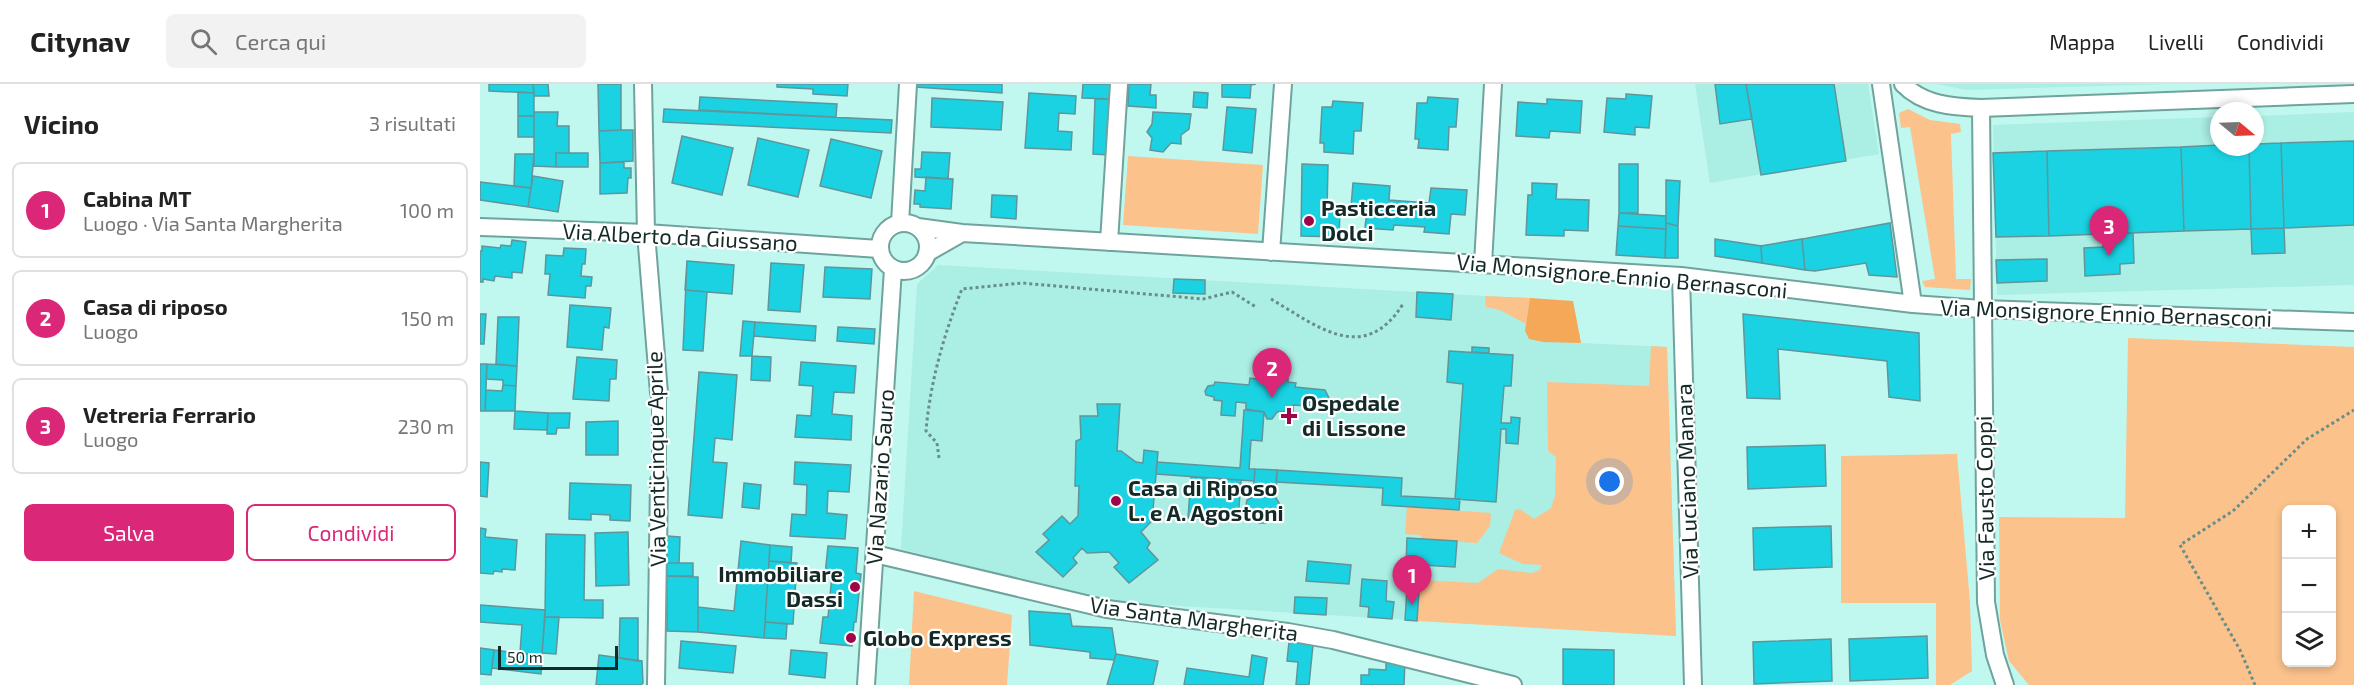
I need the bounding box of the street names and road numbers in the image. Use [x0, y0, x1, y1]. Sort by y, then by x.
street label: Via Alberto da Giussano [562, 217, 798, 255]
street label: Via Monsignore Ennio Bernasconi [1455, 248, 1789, 302]
street label: Via Monsignore Ennio Bernasconi [1940, 293, 2273, 331]
street label: Via Venticinque Aprile [640, 351, 670, 567]
street label: Via Luciano Manara [1670, 383, 1702, 579]
street label: Via Nazario Sauro [860, 388, 898, 566]
street label: Via Fausto Coppi [1970, 415, 1998, 581]
street label: Via Santa Margherita [1088, 591, 1300, 646]

